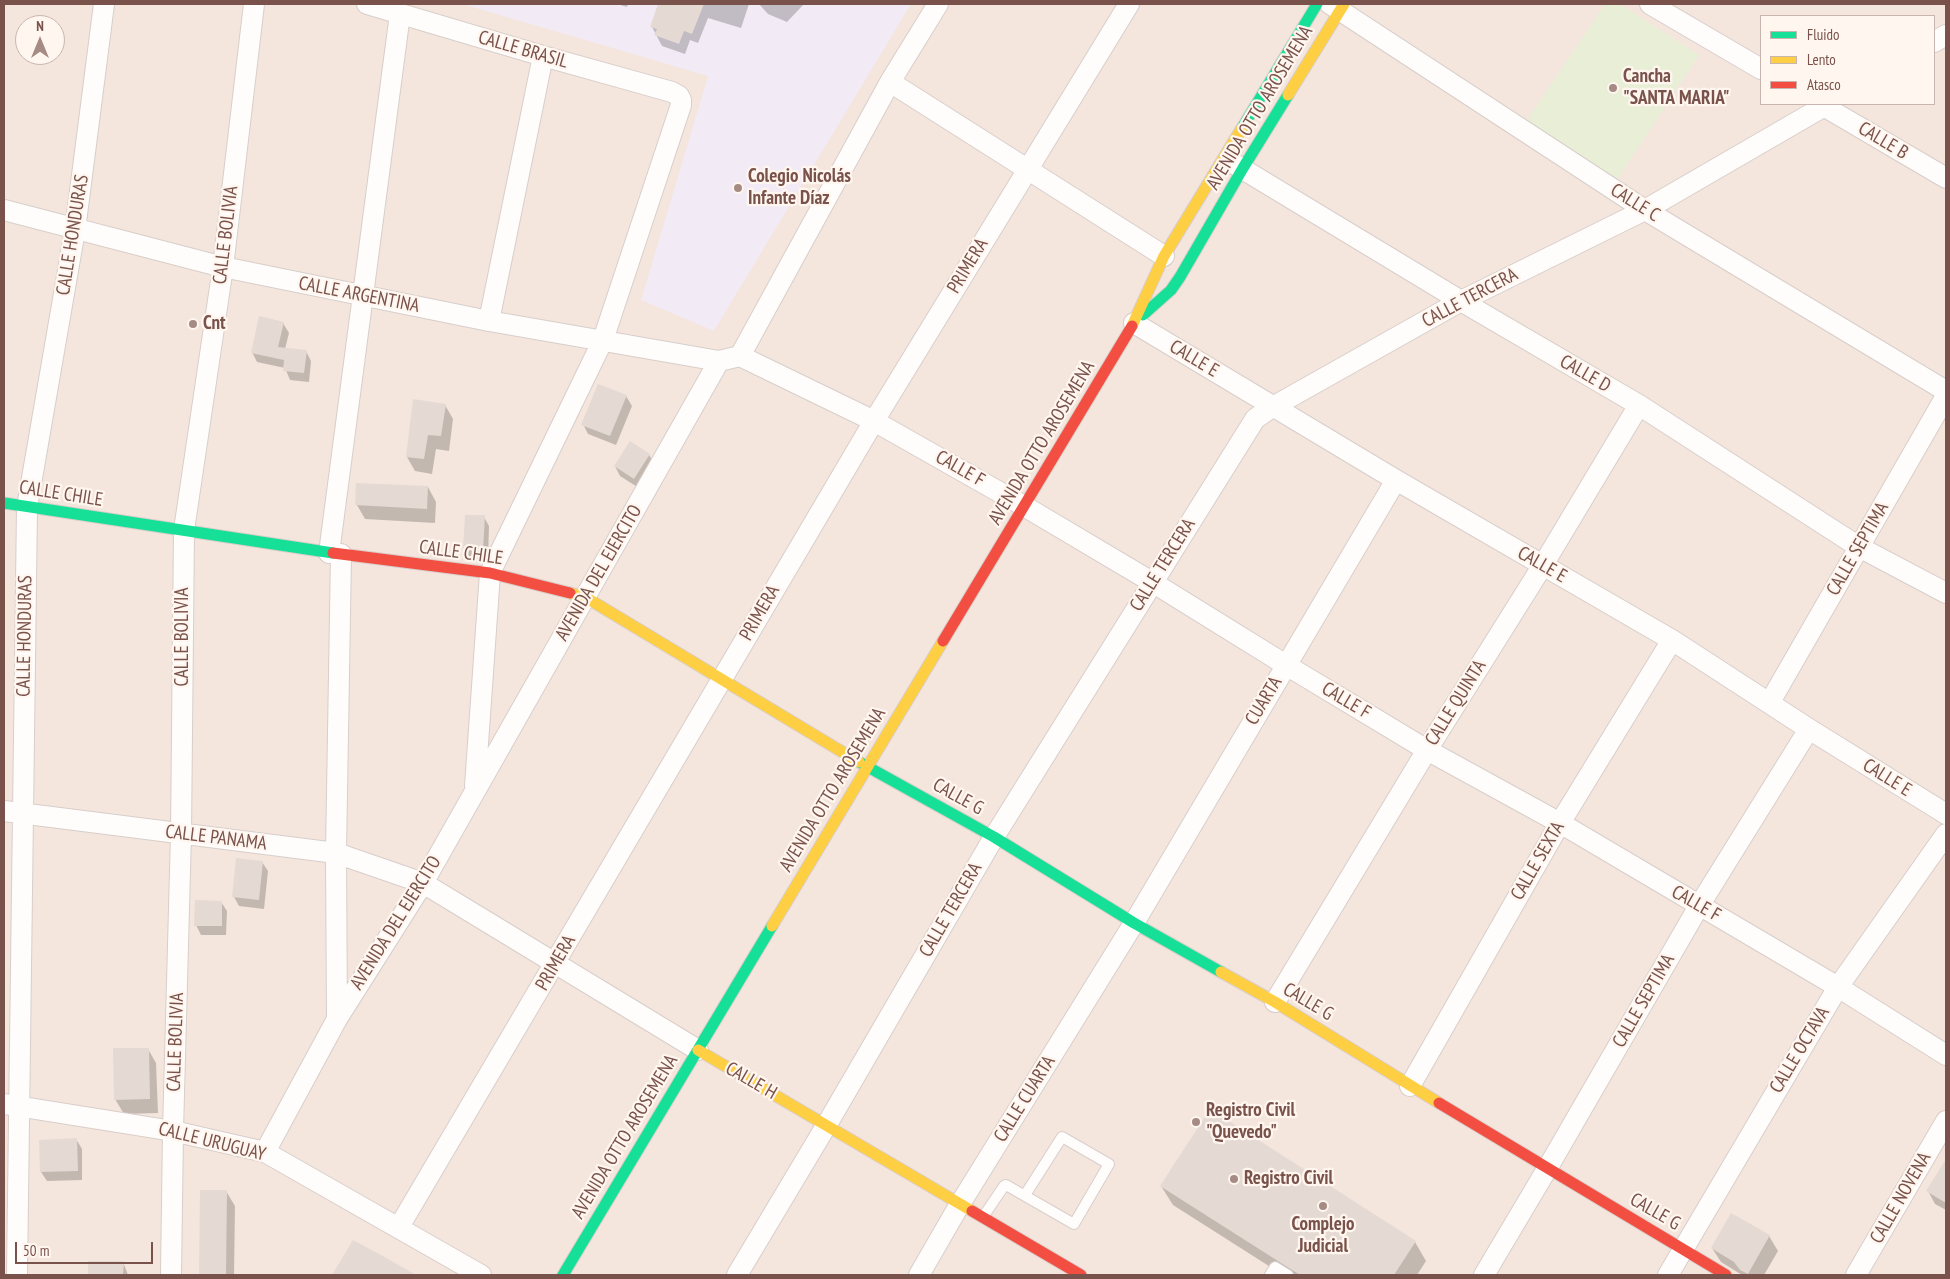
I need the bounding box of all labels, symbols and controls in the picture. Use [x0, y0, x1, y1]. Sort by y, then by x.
north arrow [15, 15, 65, 65]
legend [1760, 15, 1935, 105]
text: N [36, 17, 44, 35]
street label: AVENIDA OTTO AROSEMENA [1202, 22, 1318, 194]
text: Fluido [1807, 25, 1839, 44]
street label: CALLE BRASIL [476, 26, 570, 74]
text: Lento [1807, 50, 1836, 69]
place label: Cancha "SANTA MARIA" [1623, 66, 1730, 110]
text: Atasco [1807, 75, 1841, 94]
marker: Cancha "SANTA MARIA" [1607, 82, 1619, 94]
street label: CALLE B [1854, 117, 1912, 165]
place label: Colegio Nicolás Infante Díaz [748, 166, 851, 210]
street label: CALLE HONDURAS [52, 173, 94, 297]
street label: CALLE C [1606, 179, 1664, 227]
marker: Colegio Nicolás Infante Díaz [732, 182, 744, 194]
street label: CALLE BOLIVIA [209, 184, 243, 286]
street label: PRIMERA [943, 234, 993, 298]
street label: CALLE TERCERA [1418, 263, 1522, 333]
street label: CALLE ARGENTINA [297, 272, 421, 318]
place label: Cnt [203, 313, 226, 335]
marker: Cnt [187, 318, 199, 330]
street label: CALLE E [1165, 335, 1223, 383]
street label: CALLE D [1555, 350, 1615, 398]
street label: AVENIDA OTTO AROSEMENA [984, 357, 1100, 529]
street label: CALLE F [931, 446, 989, 492]
street label: CALLE CHILE [17, 476, 105, 512]
street label: CALLE SEPTIMA [1822, 498, 1894, 600]
street label: AVENIDA DEL EJERCITO [551, 501, 647, 645]
street label: CALLE TERCERA [1126, 514, 1200, 616]
street label: CALLE CHILE [418, 536, 504, 570]
street label: CALLE E [1513, 542, 1571, 588]
street label: CALLE HONDURAS [13, 575, 37, 697]
street label: PRIMERA [735, 581, 785, 645]
street label: CALLE BOLIVIA [172, 587, 194, 687]
street label: CALLE QUINTA [1421, 656, 1491, 750]
street label: CUARTA [1241, 673, 1287, 729]
street label: CALLE F [1317, 678, 1375, 724]
street label: AVENIDA OTTO AROSEMENA [775, 704, 891, 876]
street label: CALLE E [1858, 754, 1916, 802]
street label: CALLE G [929, 774, 987, 820]
street label: CALLE SEXTA [1506, 818, 1570, 904]
street label: CALLE PANAMA [164, 820, 268, 856]
street label: AVENIDA DEL EJERCITO [346, 852, 446, 994]
street label: CALLE TERCERA [915, 859, 987, 961]
street label: CALLE F [1667, 881, 1725, 927]
street label: PRIMERA [531, 931, 581, 995]
street label: CALLE SEPTIMA [1608, 950, 1680, 1052]
street label: CALLE G [1279, 978, 1337, 1026]
street label: CALLE BOLIVIA [163, 992, 189, 1092]
street label: CALLE OCTAVA [1765, 1003, 1835, 1097]
street label: AVENIDA OTTO AROSEMENA [567, 1051, 683, 1223]
street label: CALLE CUARTA [990, 1052, 1060, 1146]
street label: CALLE H [721, 1057, 781, 1105]
place label: Registro Civil "Quevedo" [1206, 1100, 1295, 1144]
marker: Registro Civil "Quevedo" [1190, 1116, 1202, 1128]
street label: CALLE URUGUAY [156, 1118, 268, 1166]
street label: CALLE NOVENA [1866, 1148, 1936, 1248]
place label: Registro Civil [1244, 1168, 1333, 1190]
marker: Registro Civil [1228, 1173, 1240, 1185]
street label: CALLE G [1626, 1188, 1684, 1236]
marker: Complejo Judicial [1317, 1200, 1329, 1212]
place label: Complejo Judicial [1291, 1214, 1355, 1258]
scale bar [18, 1232, 155, 1264]
text: 50 m [23, 1241, 49, 1260]

